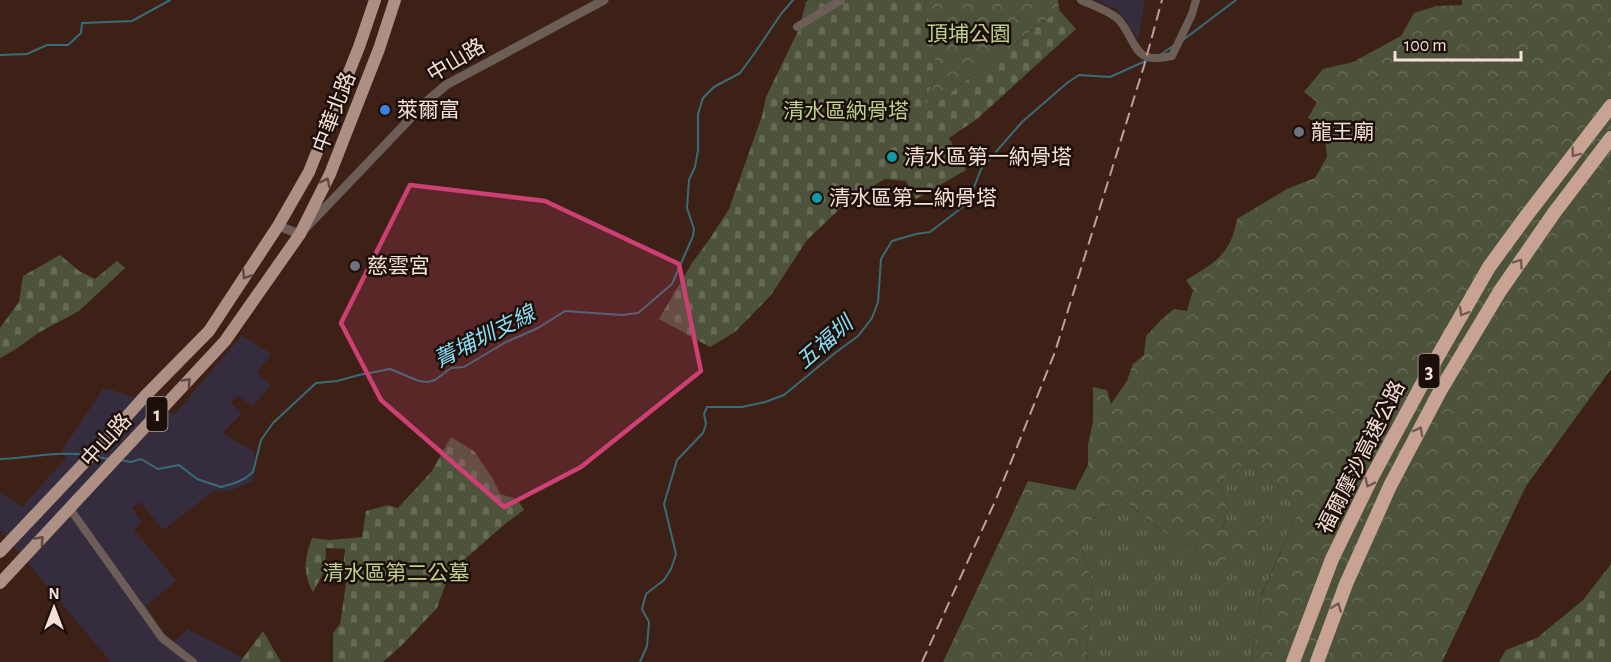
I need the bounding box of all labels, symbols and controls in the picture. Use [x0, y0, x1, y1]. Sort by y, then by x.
park label: 頂埔公園 [927, 23, 1011, 45]
scale bar [1395, 24, 1521, 62]
street label: 中山路 [423, 34, 489, 86]
text: 100 m [1404, 37, 1447, 55]
street label: 中華北路 [309, 69, 359, 155]
place label: 萊爾富 [397, 99, 460, 121]
park label: 清水區納骨塔 [783, 100, 909, 122]
marker: 萊爾富 [378, 103, 392, 117]
place label: 龍王廟 [1311, 121, 1374, 143]
marker: 龍王廟 [1292, 125, 1306, 139]
place label: 清水區第一納骨塔 [904, 146, 1072, 168]
one-way arrow [1572, 146, 1583, 157]
marker: 清水區第一納骨塔 [885, 150, 899, 164]
one-way arrow [319, 177, 331, 188]
place label: 清水區第二納骨塔 [829, 187, 997, 209]
marker: 清水區第二納骨塔 [810, 191, 824, 205]
place label: 慈雲宮 [367, 255, 430, 277]
marker: 慈雲宮 [348, 259, 362, 273]
one-way arrow [1512, 259, 1523, 270]
one-way arrow [243, 268, 254, 279]
water label: 菁埔圳支線 [430, 300, 541, 372]
one-way arrow [1459, 306, 1471, 316]
water label: 五福圳 [792, 310, 859, 373]
road number: 3 [1418, 354, 1440, 388]
street label: 福爾摩沙高速公路 [1313, 377, 1409, 537]
one-way arrow [180, 378, 191, 388]
road number: 1 [146, 397, 168, 431]
street label: 中山路 [77, 409, 135, 471]
one-way arrow [1412, 426, 1423, 437]
one-way arrow [1365, 476, 1377, 487]
one-way arrow [33, 536, 44, 547]
park label: 清水區第二公墓 [323, 562, 470, 584]
north arrow [24, 578, 84, 638]
text: N [48, 586, 60, 602]
one-way arrow [1330, 602, 1342, 613]

